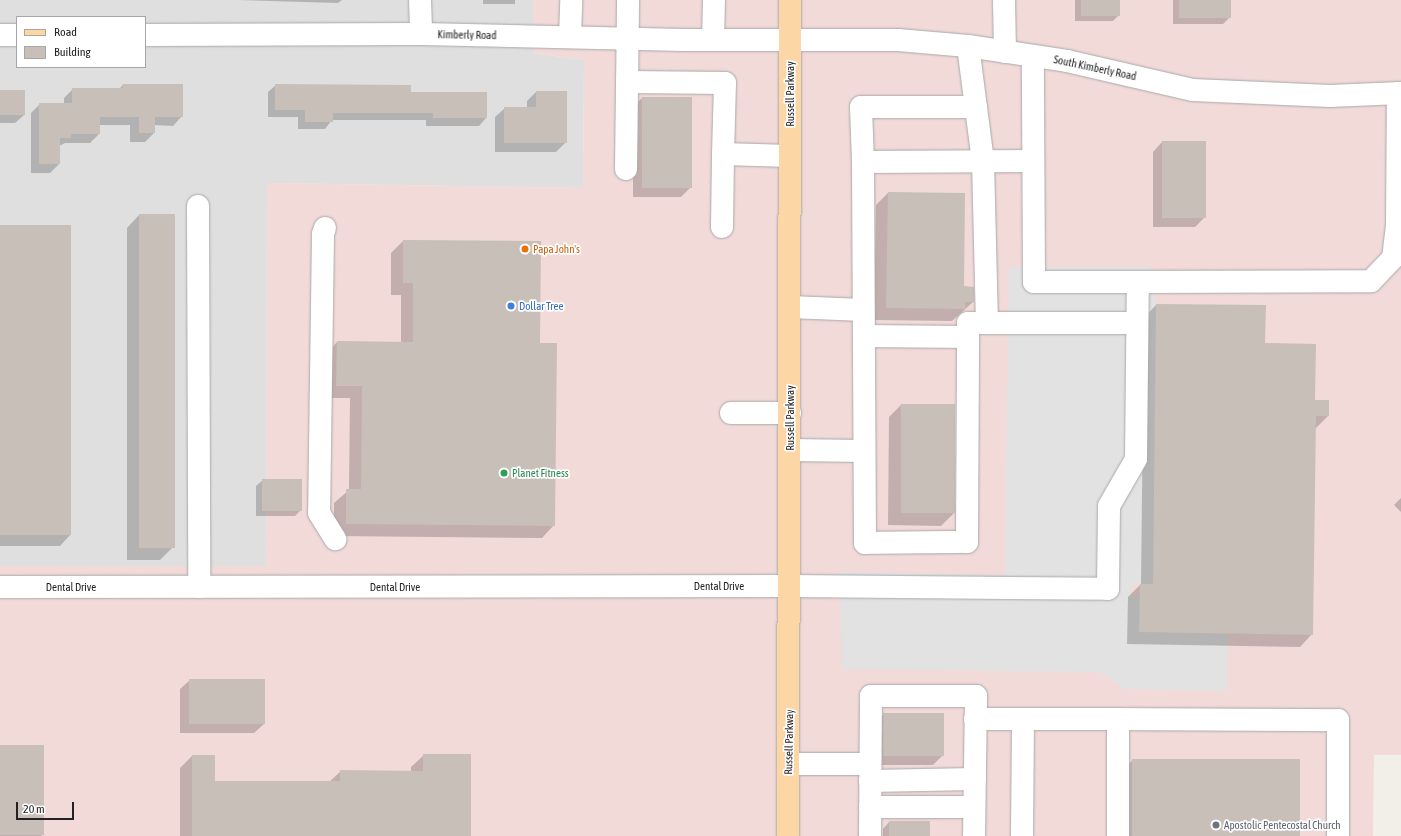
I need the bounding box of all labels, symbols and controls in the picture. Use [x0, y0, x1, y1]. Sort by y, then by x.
legend [16, 16, 146, 68]
text: Road [54, 25, 77, 39]
street label: Kimberly Road [437, 28, 497, 42]
text: Building [54, 45, 91, 59]
street label: South Kimberly Road [1052, 53, 1138, 83]
street label: Russell Parkway [783, 61, 797, 127]
place label: Papa John's [533, 242, 580, 256]
marker: Papa John's [520, 244, 530, 254]
place label: Dollar Tree [519, 299, 563, 313]
marker: Dollar Tree [506, 301, 516, 311]
street label: Russell Parkway [783, 385, 797, 451]
place label: Planet Fitness [512, 466, 569, 480]
marker: Planet Fitness [499, 468, 509, 478]
street label: Dental Drive [694, 579, 744, 593]
street label: Dental Drive [46, 580, 96, 594]
street label: Dental Drive [370, 580, 420, 594]
street label: Russell Parkway [782, 709, 796, 775]
scale bar [18, 794, 76, 820]
text: 20 m [23, 802, 45, 816]
place label: Apostolic Pentecostal Church [1224, 818, 1341, 832]
marker: Apostolic Pentecostal Church [1211, 820, 1221, 830]

